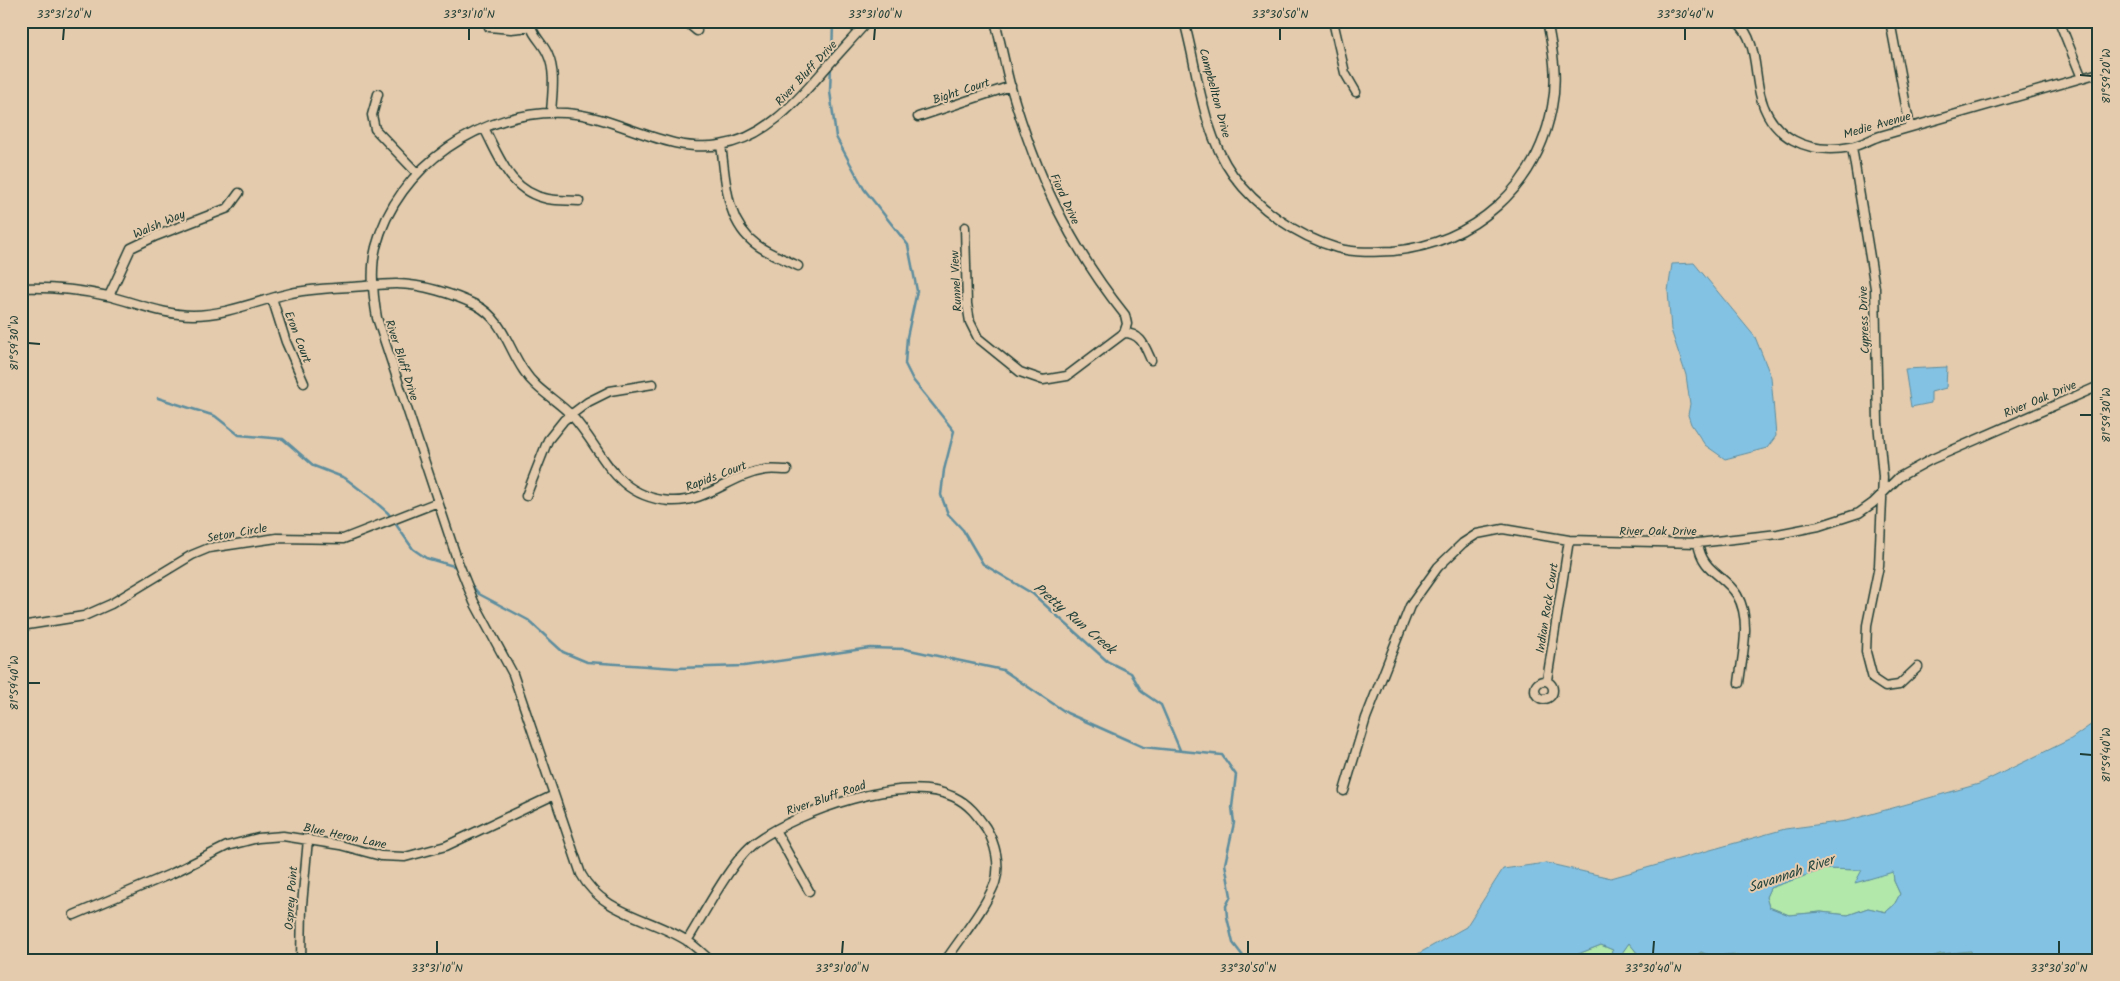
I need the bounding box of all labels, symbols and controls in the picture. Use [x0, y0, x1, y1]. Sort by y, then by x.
text: 33°31'20"N [36, 5, 92, 24]
text: 33°31'10"N [443, 5, 495, 24]
text: 33°31'00"N [848, 5, 902, 24]
text: 33°30'50"N [1252, 5, 1308, 24]
text: 33°30'40"N [1656, 5, 1714, 24]
street label: River Bluff Drive [771, 36, 842, 111]
street label: Campbellton Drive [1193, 46, 1236, 141]
text: 81°59'20"W [2097, 48, 2116, 104]
street label: Bight Court [930, 73, 993, 110]
street label: Medie Avenue [1841, 107, 1914, 144]
street label: Fiord Drive [1044, 171, 1085, 228]
street label: Walsh Way [130, 205, 189, 244]
street label: Runnel View [945, 249, 968, 312]
street label: Cypress Drive [1854, 285, 1875, 354]
street label: Eron Court [279, 308, 316, 366]
text: 81°59'30"W [5, 315, 24, 371]
street label: River Bluff Drive [379, 317, 424, 404]
street label: River Oak Drive [2001, 375, 2080, 423]
text: 81°59'30"W [2097, 387, 2116, 443]
street label: Rapids Court [683, 456, 750, 497]
street label: Seton Circle [206, 519, 269, 548]
street label: River Oak Drive [1619, 522, 1697, 541]
street label: Indian Rock Court [1531, 561, 1564, 655]
water label: Pretty Run Creek [1028, 578, 1122, 661]
text: 81°59'40"W [5, 655, 24, 711]
text: 81°59'40"W [2097, 727, 2116, 783]
street label: River Bluff Road [784, 776, 870, 821]
street label: Blue Heron Lane [302, 818, 389, 855]
water label: Savannah River [1745, 848, 1840, 899]
street label: Osprey Point [280, 865, 303, 931]
text: 33°31'10"N [411, 959, 463, 978]
text: 33°31'00"N [815, 959, 869, 978]
text: 33°30'50"N [1220, 959, 1276, 978]
text: 33°30'40"N [1624, 959, 1682, 978]
text: 33°30'30"N [2030, 959, 2088, 978]

